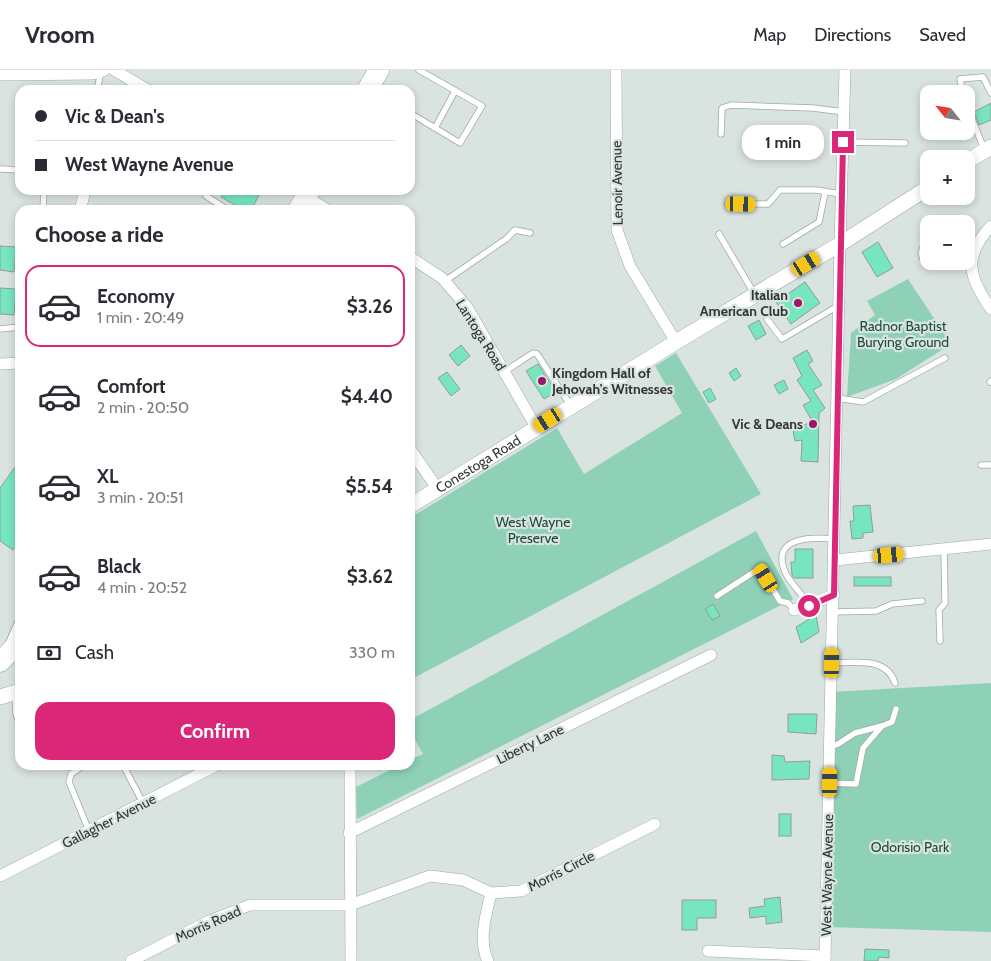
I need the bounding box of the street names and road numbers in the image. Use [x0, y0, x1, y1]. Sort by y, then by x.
street label: Lenoir Avenue [607, 141, 627, 225]
street label: Lantoga Road [452, 296, 510, 374]
street label: Conestoga Road [432, 431, 524, 497]
street label: Liberty Lane [493, 720, 567, 768]
street label: Gallagher Avenue [59, 790, 159, 852]
street label: West Wayne Avenue [817, 814, 837, 936]
street label: Morris Circle [525, 846, 597, 896]
street label: Morris Road [172, 902, 244, 946]

